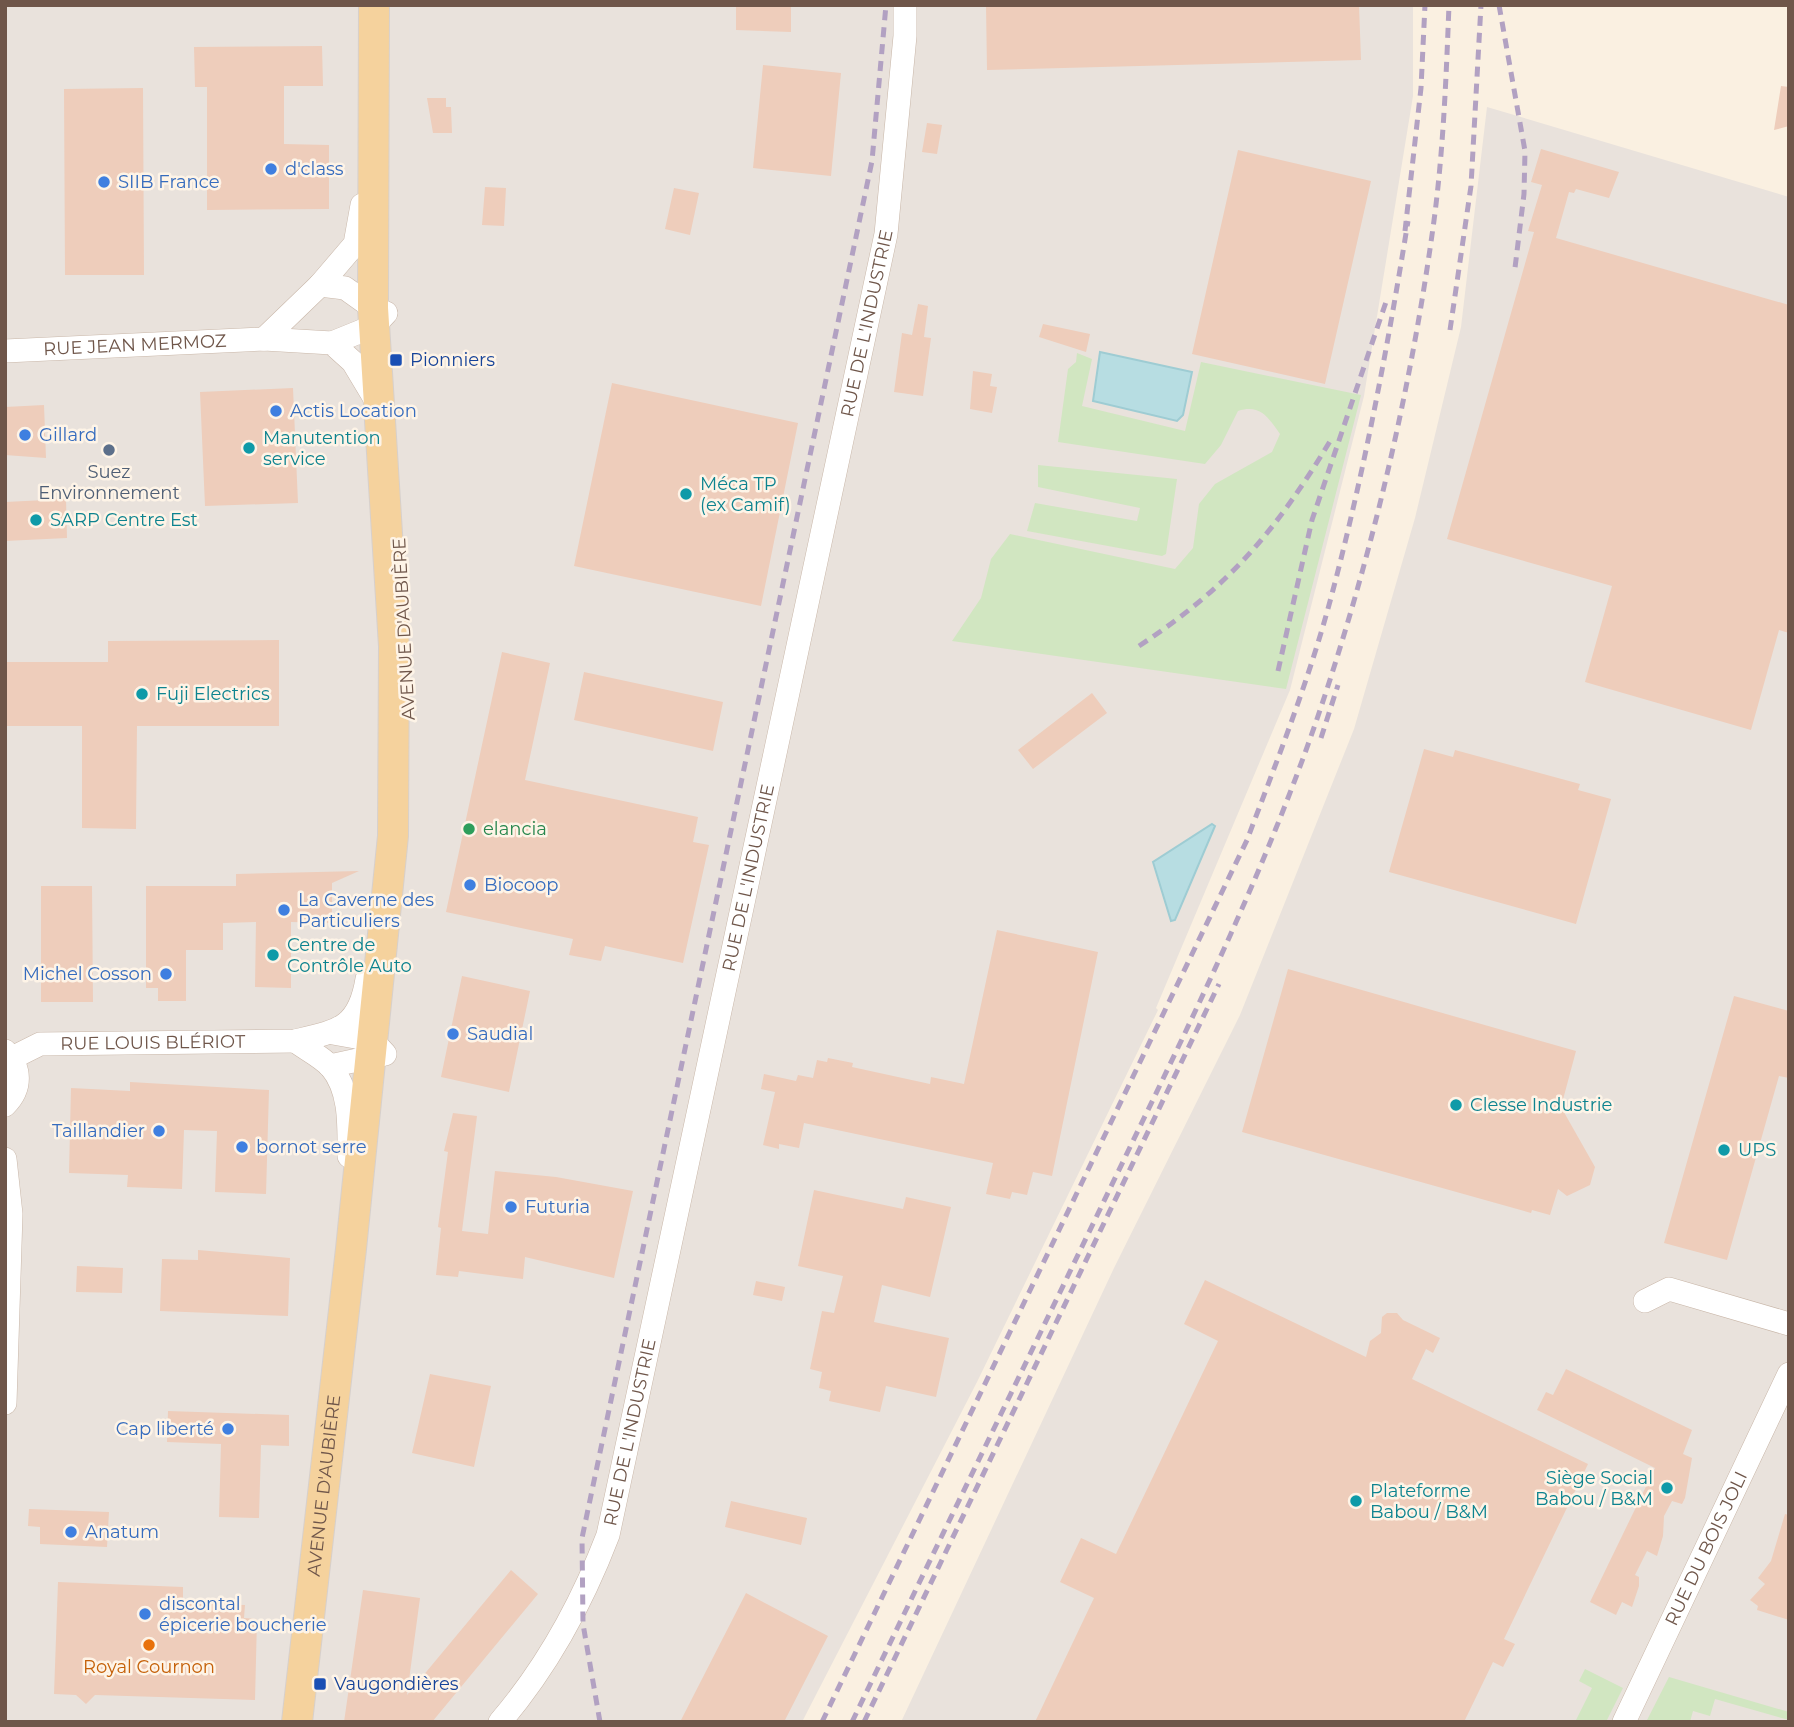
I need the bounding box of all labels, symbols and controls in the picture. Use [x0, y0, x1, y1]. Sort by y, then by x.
place label: d'class [285, 158, 344, 180]
marker: d'class [263, 161, 279, 177]
place label: SIIB France [118, 171, 220, 193]
marker: SIIB France [96, 174, 112, 190]
street label: RUE DE L'INDUSTRIE [836, 228, 898, 419]
street label: RUE JEAN MERMOZ [43, 330, 227, 360]
place label: Pionniers [410, 349, 495, 371]
marker: Pionniers [388, 352, 404, 368]
place label: Actis Location [290, 400, 417, 422]
marker: Actis Location [268, 403, 284, 419]
place label: Gillard [39, 424, 97, 446]
marker: Gillard [17, 427, 33, 443]
place label: Manutention service [263, 427, 381, 470]
marker: Manutention service [241, 440, 257, 456]
marker: Suez Environnement [101, 442, 117, 458]
place label: Suez Environnement [38, 461, 180, 504]
place label: Méca TP (ex Camif) [700, 473, 791, 516]
marker: Méca TP (ex Camif) [678, 486, 694, 502]
place label: SARP Centre Est [50, 509, 198, 531]
marker: SARP Centre Est [28, 512, 44, 528]
street label: AVENUE D'AUBIÈRE [388, 537, 420, 721]
place label: Fuji Electrics [156, 683, 270, 705]
marker: Fuji Electrics [134, 686, 150, 702]
street label: RUE DE L'INDUSTRIE [718, 782, 779, 973]
place label: elancia [483, 818, 547, 840]
marker: elancia [461, 821, 477, 837]
place label: Biocoop [484, 874, 558, 896]
marker: Biocoop [462, 877, 478, 893]
place label: La Caverne des Particuliers [298, 889, 434, 932]
marker: La Caverne des Particuliers [276, 902, 292, 918]
place label: Centre de Contrôle Auto [287, 934, 412, 977]
marker: Centre de Contrôle Auto [265, 947, 281, 963]
place label: Michel Cosson [23, 963, 152, 985]
marker: Michel Cosson [158, 966, 174, 982]
place label: Saudial [467, 1023, 533, 1045]
marker: Saudial [445, 1026, 461, 1042]
street label: RUE LOUIS BLÉRIOT [60, 1031, 246, 1055]
place label: Clesse Industrie [1470, 1094, 1613, 1116]
marker: Clesse Industrie [1448, 1097, 1464, 1113]
place label: Taillandier [52, 1120, 145, 1142]
marker: Taillandier [151, 1123, 167, 1139]
place label: bornot serre [256, 1136, 367, 1158]
marker: bornot serre [234, 1139, 250, 1155]
place label: UPS [1738, 1139, 1776, 1161]
marker: UPS [1716, 1142, 1732, 1158]
place label: Futuria [525, 1196, 590, 1218]
marker: Futuria [503, 1199, 519, 1215]
street label: RUE DE L'INDUSTRIE [599, 1337, 661, 1528]
street label: AVENUE D'AUBIÈRE [303, 1394, 345, 1578]
place label: Cap liberté [116, 1418, 214, 1440]
marker: Cap liberté [220, 1421, 236, 1437]
place label: Siège Social Babou / B&M [1535, 1467, 1653, 1510]
street label: RUE DU BOIS JOLI [1660, 1468, 1752, 1629]
place label: Plateforme Babou / B&M [1370, 1480, 1488, 1523]
marker: Siège Social Babou / B&M [1659, 1480, 1675, 1496]
marker: Plateforme Babou / B&M [1348, 1493, 1364, 1509]
place label: Anatum [85, 1521, 159, 1543]
marker: Anatum [63, 1524, 79, 1540]
place label: discontal épicerie boucherie [159, 1593, 327, 1636]
marker: discontal épicerie boucherie [137, 1606, 153, 1622]
marker: Royal Cournon [141, 1637, 157, 1653]
place label: Royal Cournon [83, 1656, 215, 1678]
place label: Vaugondières [334, 1673, 459, 1695]
marker: Vaugondières [312, 1676, 328, 1692]

